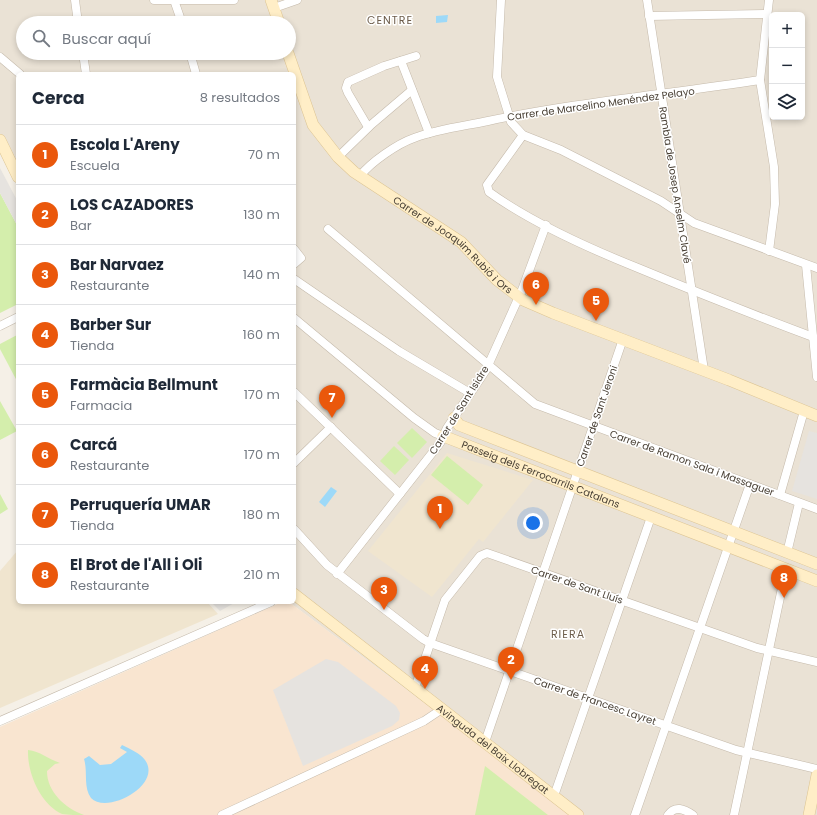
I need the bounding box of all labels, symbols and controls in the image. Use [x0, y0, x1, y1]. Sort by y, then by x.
district label: CENTRE [367, 12, 413, 28]
map controls [769, 12, 805, 120]
button: + [769, 12, 805, 48]
search box [16, 16, 296, 60]
icon: search [30, 27, 52, 49]
text: Buscar aquí [62, 28, 151, 49]
button: − [769, 48, 805, 84]
street label: Carrer de Marcelino Menéndez Pelayo [506, 83, 696, 125]
button: layers [769, 84, 805, 120]
text: Cerca [32, 86, 85, 110]
text: 8 resultados [200, 88, 280, 107]
street label: Rambla de Josep Anselm Clavé [655, 105, 695, 265]
text: Escola L'Areny [70, 134, 180, 155]
text: 1 [43, 145, 47, 164]
text: 70 m [248, 145, 280, 164]
text: Escuela [70, 156, 120, 175]
street label: Carrer de Joaquim Rubió i Ors [390, 192, 516, 297]
text: LOS CAZADORES [70, 194, 194, 215]
text: 2 [41, 205, 49, 224]
text: 130 m [243, 205, 280, 224]
text: Bar [70, 216, 92, 235]
text: Bar Narvaez [70, 254, 164, 275]
text: 3 [41, 265, 49, 284]
text: 140 m [243, 265, 280, 284]
pin: 6 [523, 272, 549, 305]
text: Restaurante [70, 276, 149, 295]
pin: 5 [583, 288, 609, 321]
text: Barber Sur [70, 314, 151, 335]
text: 4 [41, 325, 49, 344]
text: 160 m [243, 325, 280, 344]
text: Tienda [70, 336, 114, 355]
street label: Carrer de Sant Isidre [426, 363, 492, 457]
street label: Carrer de Sant Jeroni [573, 363, 621, 469]
text: Farmàcia Bellmunt [70, 374, 218, 395]
text: 5 [41, 385, 49, 404]
text: 170 m [244, 385, 280, 404]
pin: 7 [319, 385, 345, 418]
text: Farmacia [70, 396, 132, 415]
street label: Carrer de Ramon Sala i Massaguer [608, 426, 777, 500]
text: Carcá [70, 434, 117, 455]
street label: Passeig dels Ferrocarrils Catalans [460, 436, 622, 511]
text: 6 [41, 445, 49, 464]
text: 170 m [244, 445, 280, 464]
text: Restaurante [70, 456, 149, 475]
text: Perruquería UMAR [70, 494, 211, 515]
pin: 1 [427, 496, 453, 529]
text: 7 [42, 505, 48, 524]
text: 180 m [243, 505, 280, 524]
your location [523, 513, 543, 533]
text: Tienda [70, 516, 114, 535]
text: El Brot de l'All i Oli [70, 554, 203, 575]
street label: Carrer de Sant Lluís [529, 562, 625, 608]
text: 8 [41, 565, 49, 584]
text: 210 m [243, 565, 280, 584]
pin: 8 [771, 565, 797, 598]
text: Restaurante [70, 576, 149, 595]
pin: 3 [371, 577, 397, 610]
district label: RIERA [551, 626, 585, 642]
pin: 2 [498, 647, 524, 680]
pin: 4 [412, 656, 438, 689]
street label: Carrer de Francesc Layret [532, 673, 659, 729]
street label: Avinguda del Baix Llobregat [434, 700, 552, 797]

